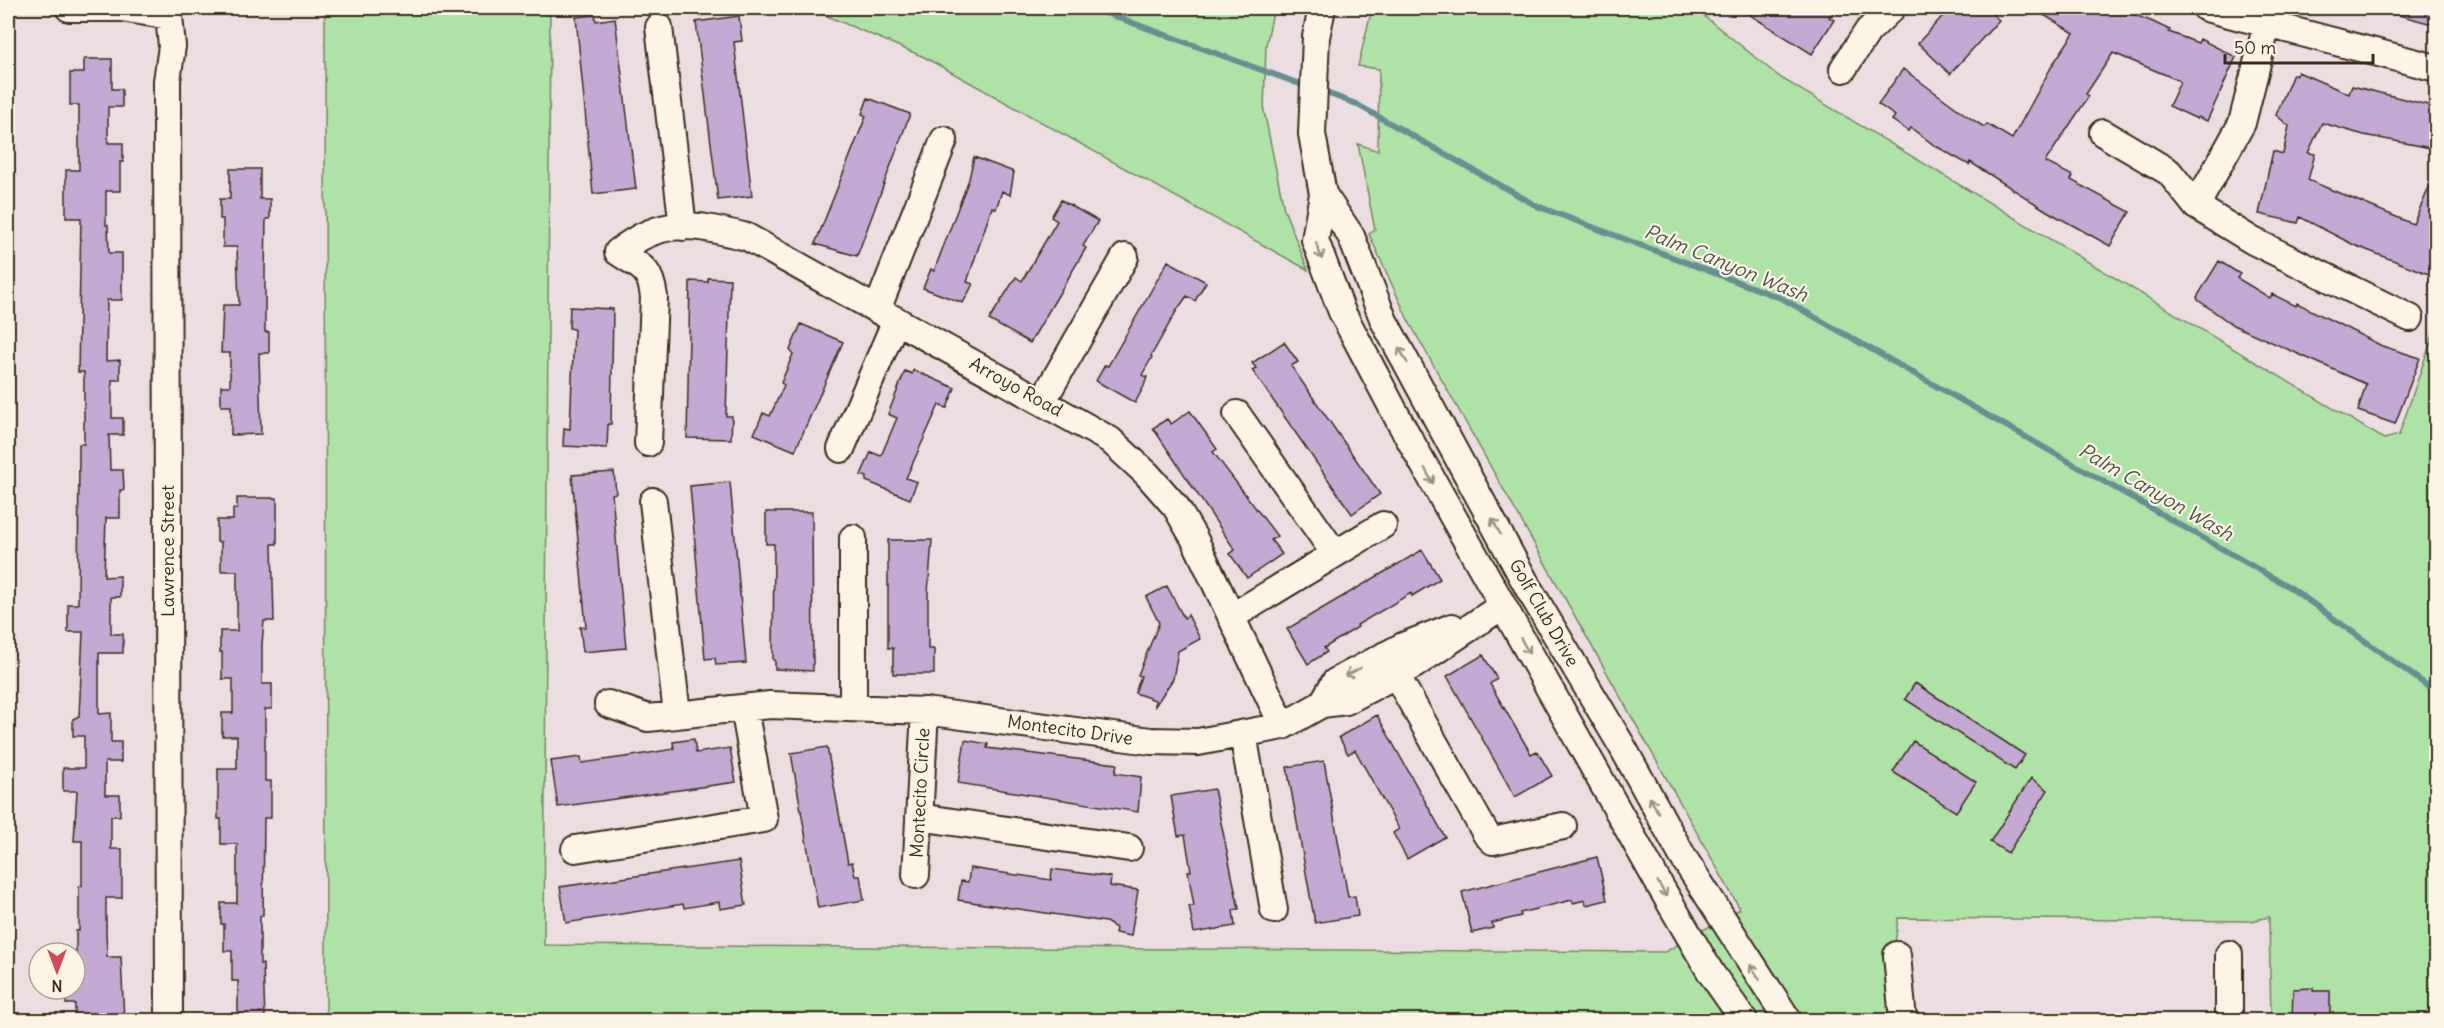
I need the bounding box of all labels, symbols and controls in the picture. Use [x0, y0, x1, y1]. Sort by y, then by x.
scale bar [2225, 27, 2374, 65]
text: 50 m [2234, 36, 2276, 59]
water label: Palm Canyon Wash [1641, 218, 1812, 307]
one-way arrow [1314, 241, 1325, 260]
one-way arrow [1397, 346, 1408, 364]
street label: Arroyo Road [966, 352, 1067, 422]
water label: Palm Canyon Wash [2075, 437, 2238, 546]
one-way arrow [1424, 466, 1435, 484]
street label: Lawrence Street [156, 485, 179, 617]
one-way arrow [1490, 518, 1501, 536]
street label: Golf Club Drive [1504, 555, 1585, 671]
one-way arrow [1519, 637, 1531, 654]
one-way arrow [1345, 666, 1362, 678]
street label: Montecito Drive [1006, 709, 1134, 750]
street label: Montecito Circle [905, 727, 934, 858]
one-way arrow [1648, 797, 1660, 814]
one-way arrow [1656, 880, 1668, 897]
north arrow [27, 941, 87, 1001]
one-way arrow [1748, 964, 1760, 981]
text: N [51, 976, 63, 996]

